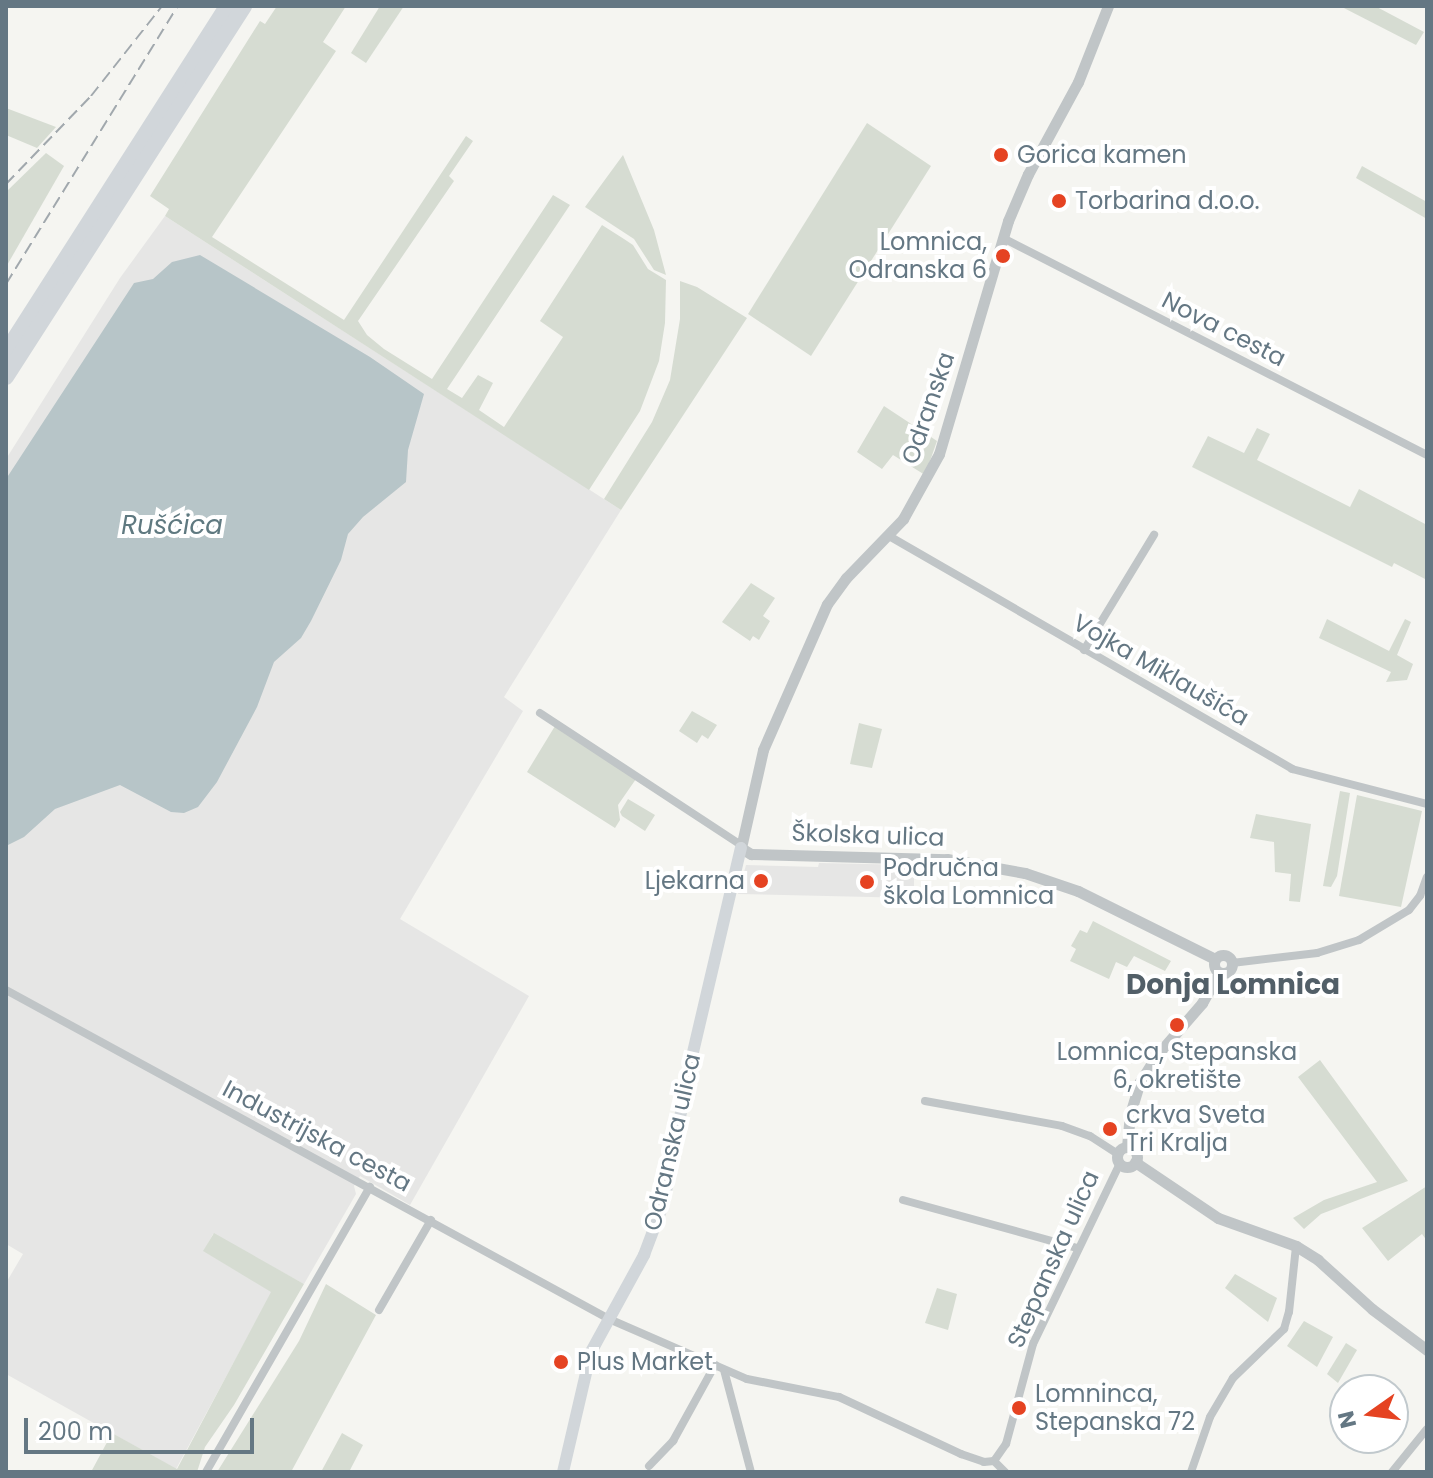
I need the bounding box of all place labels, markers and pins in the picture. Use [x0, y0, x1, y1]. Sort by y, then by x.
place label: Gorica kamen [1017, 141, 1187, 169]
marker: Gorica kamen [992, 146, 1010, 164]
place label: Torbarina d.o.o. [1075, 187, 1260, 215]
marker: Torbarina d.o.o. [1050, 192, 1068, 210]
place label: Lomnica, Odranska 6 [849, 228, 987, 284]
marker: Lomnica, Odranska 6 [994, 247, 1012, 265]
place label: Područna škola Lomnica [883, 854, 1054, 910]
place label: Ljekarna [645, 867, 745, 895]
marker: Ljekarna [752, 872, 770, 890]
marker: Područna škola Lomnica [858, 873, 876, 891]
marker: Lomnica, Stepanska 6, okretište [1168, 1016, 1186, 1034]
place label: Lomnica, Stepanska 6, okretište [1057, 1038, 1297, 1094]
place label: crkva Sveta Tri Kralja [1126, 1101, 1265, 1157]
marker: crkva Sveta Tri Kralja [1101, 1120, 1119, 1138]
place label: Plus Market [577, 1348, 713, 1376]
marker: Plus Market [552, 1353, 570, 1371]
place label: Lomninca, Stepanska 72 [1035, 1380, 1195, 1436]
marker: Lomninca, Stepanska 72 [1010, 1399, 1028, 1417]

